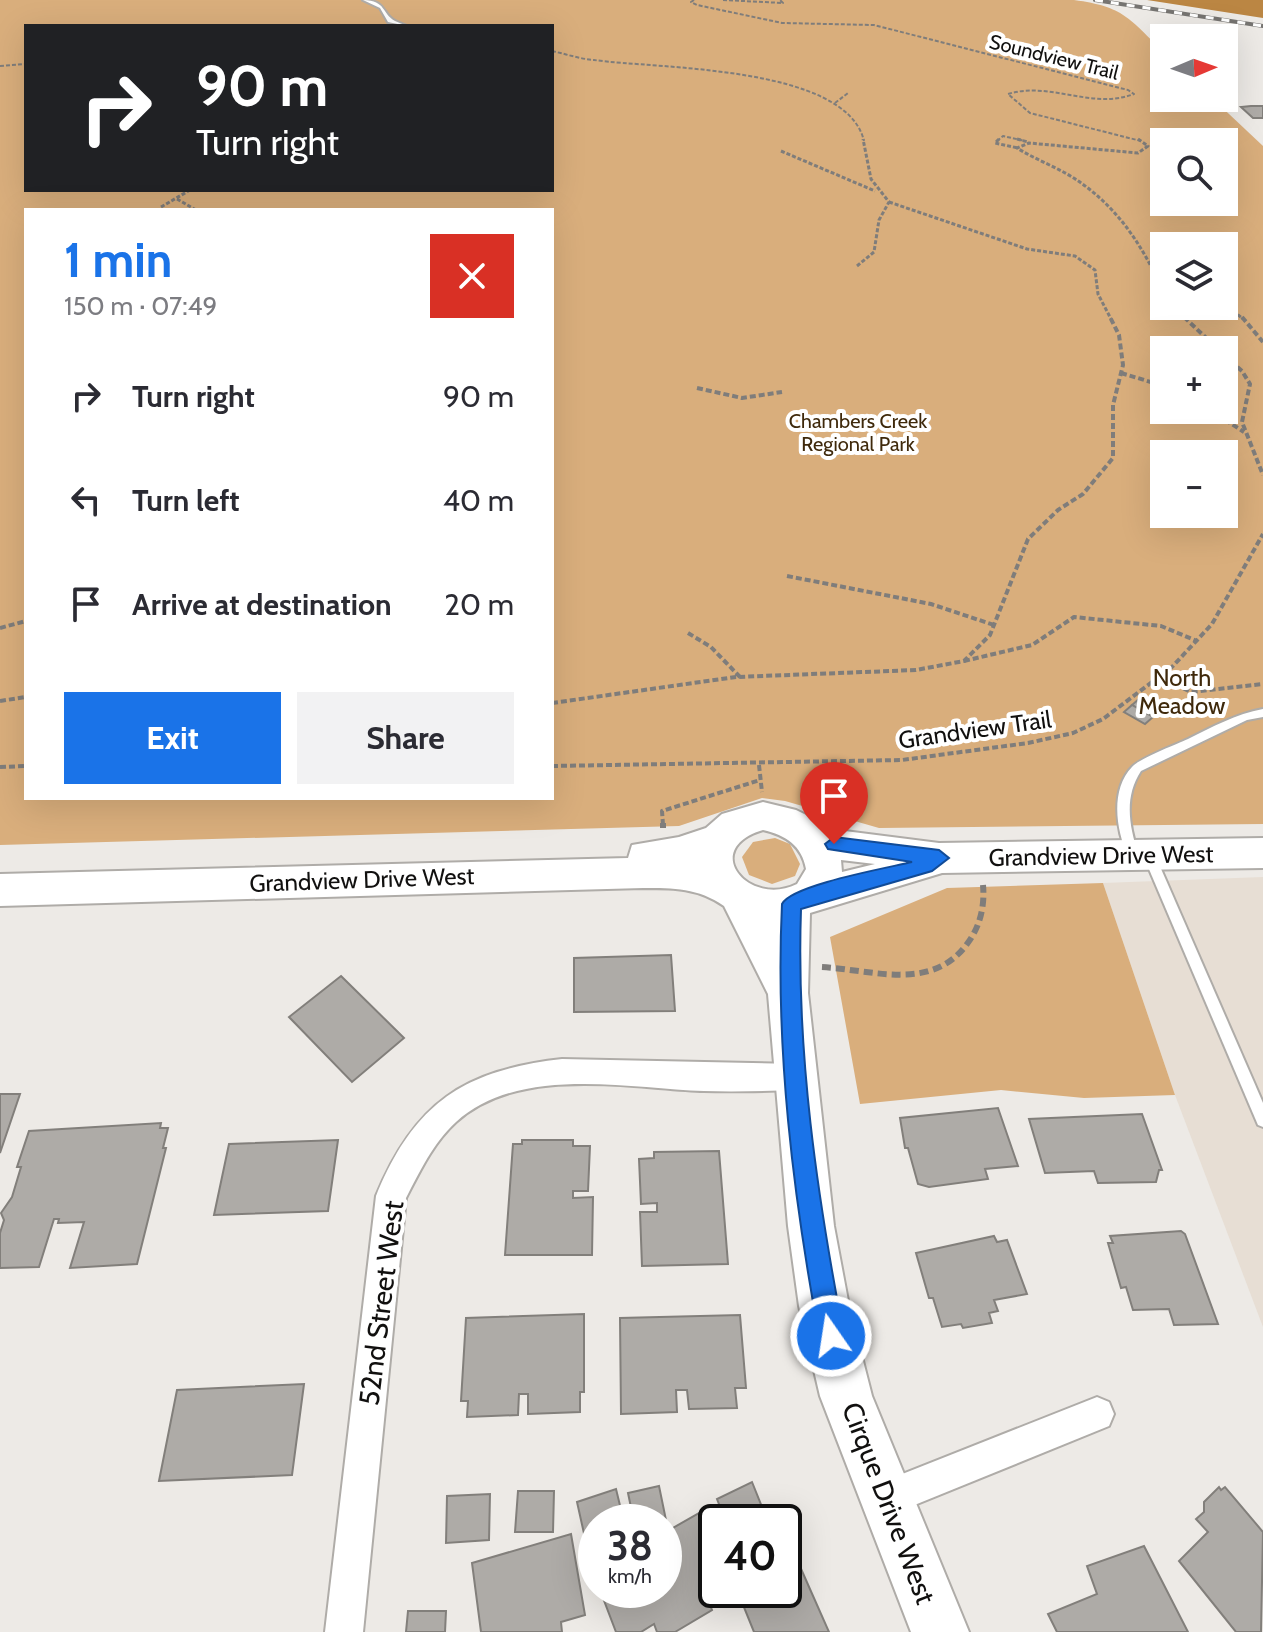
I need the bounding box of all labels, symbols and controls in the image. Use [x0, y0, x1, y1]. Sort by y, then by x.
north arrow [1150, 24, 1238, 112]
map controls [1150, 24, 1238, 528]
street label: Soundview Trail [987, 29, 1121, 85]
text: 90 m [196, 52, 328, 120]
icon: right [64, 56, 168, 160]
text: Turn right [196, 120, 339, 164]
button: search [1150, 128, 1238, 216]
text: 1 min [64, 231, 172, 289]
button: layers [1150, 232, 1238, 320]
button: close [430, 234, 514, 318]
text: 150 m · 07:49 [64, 290, 217, 322]
button: + [1150, 336, 1238, 424]
icon: right [64, 374, 108, 418]
text: Turn right [132, 378, 255, 415]
text: 90 m [443, 378, 514, 415]
park label: Chambers Creek Regional Park [789, 409, 927, 456]
button: − [1150, 440, 1238, 528]
icon: left [64, 478, 108, 522]
text: Turn left [132, 482, 240, 519]
text: 40 m [443, 482, 514, 519]
icon: arrive [64, 582, 108, 626]
text: Arrive at destination [132, 586, 392, 623]
text: 20 m [444, 586, 514, 623]
park label: North Meadow [1139, 663, 1226, 720]
button: Exit [64, 692, 281, 784]
button: Share [297, 692, 514, 784]
street label: Grandview Trail [897, 704, 1054, 755]
pin [800, 762, 868, 844]
icon: arrive [812, 774, 856, 818]
street label: Grandview Drive West [988, 839, 1214, 872]
street label: Grandview Drive West [249, 861, 475, 898]
street label: 52nd Street West [352, 1199, 410, 1407]
position arrow [789, 1294, 873, 1378]
street label: Cirque Drive West [835, 1397, 943, 1609]
speed limit sign: 40 [698, 1504, 802, 1608]
text: 38 [607, 1521, 653, 1570]
text: km/h [608, 1564, 652, 1588]

